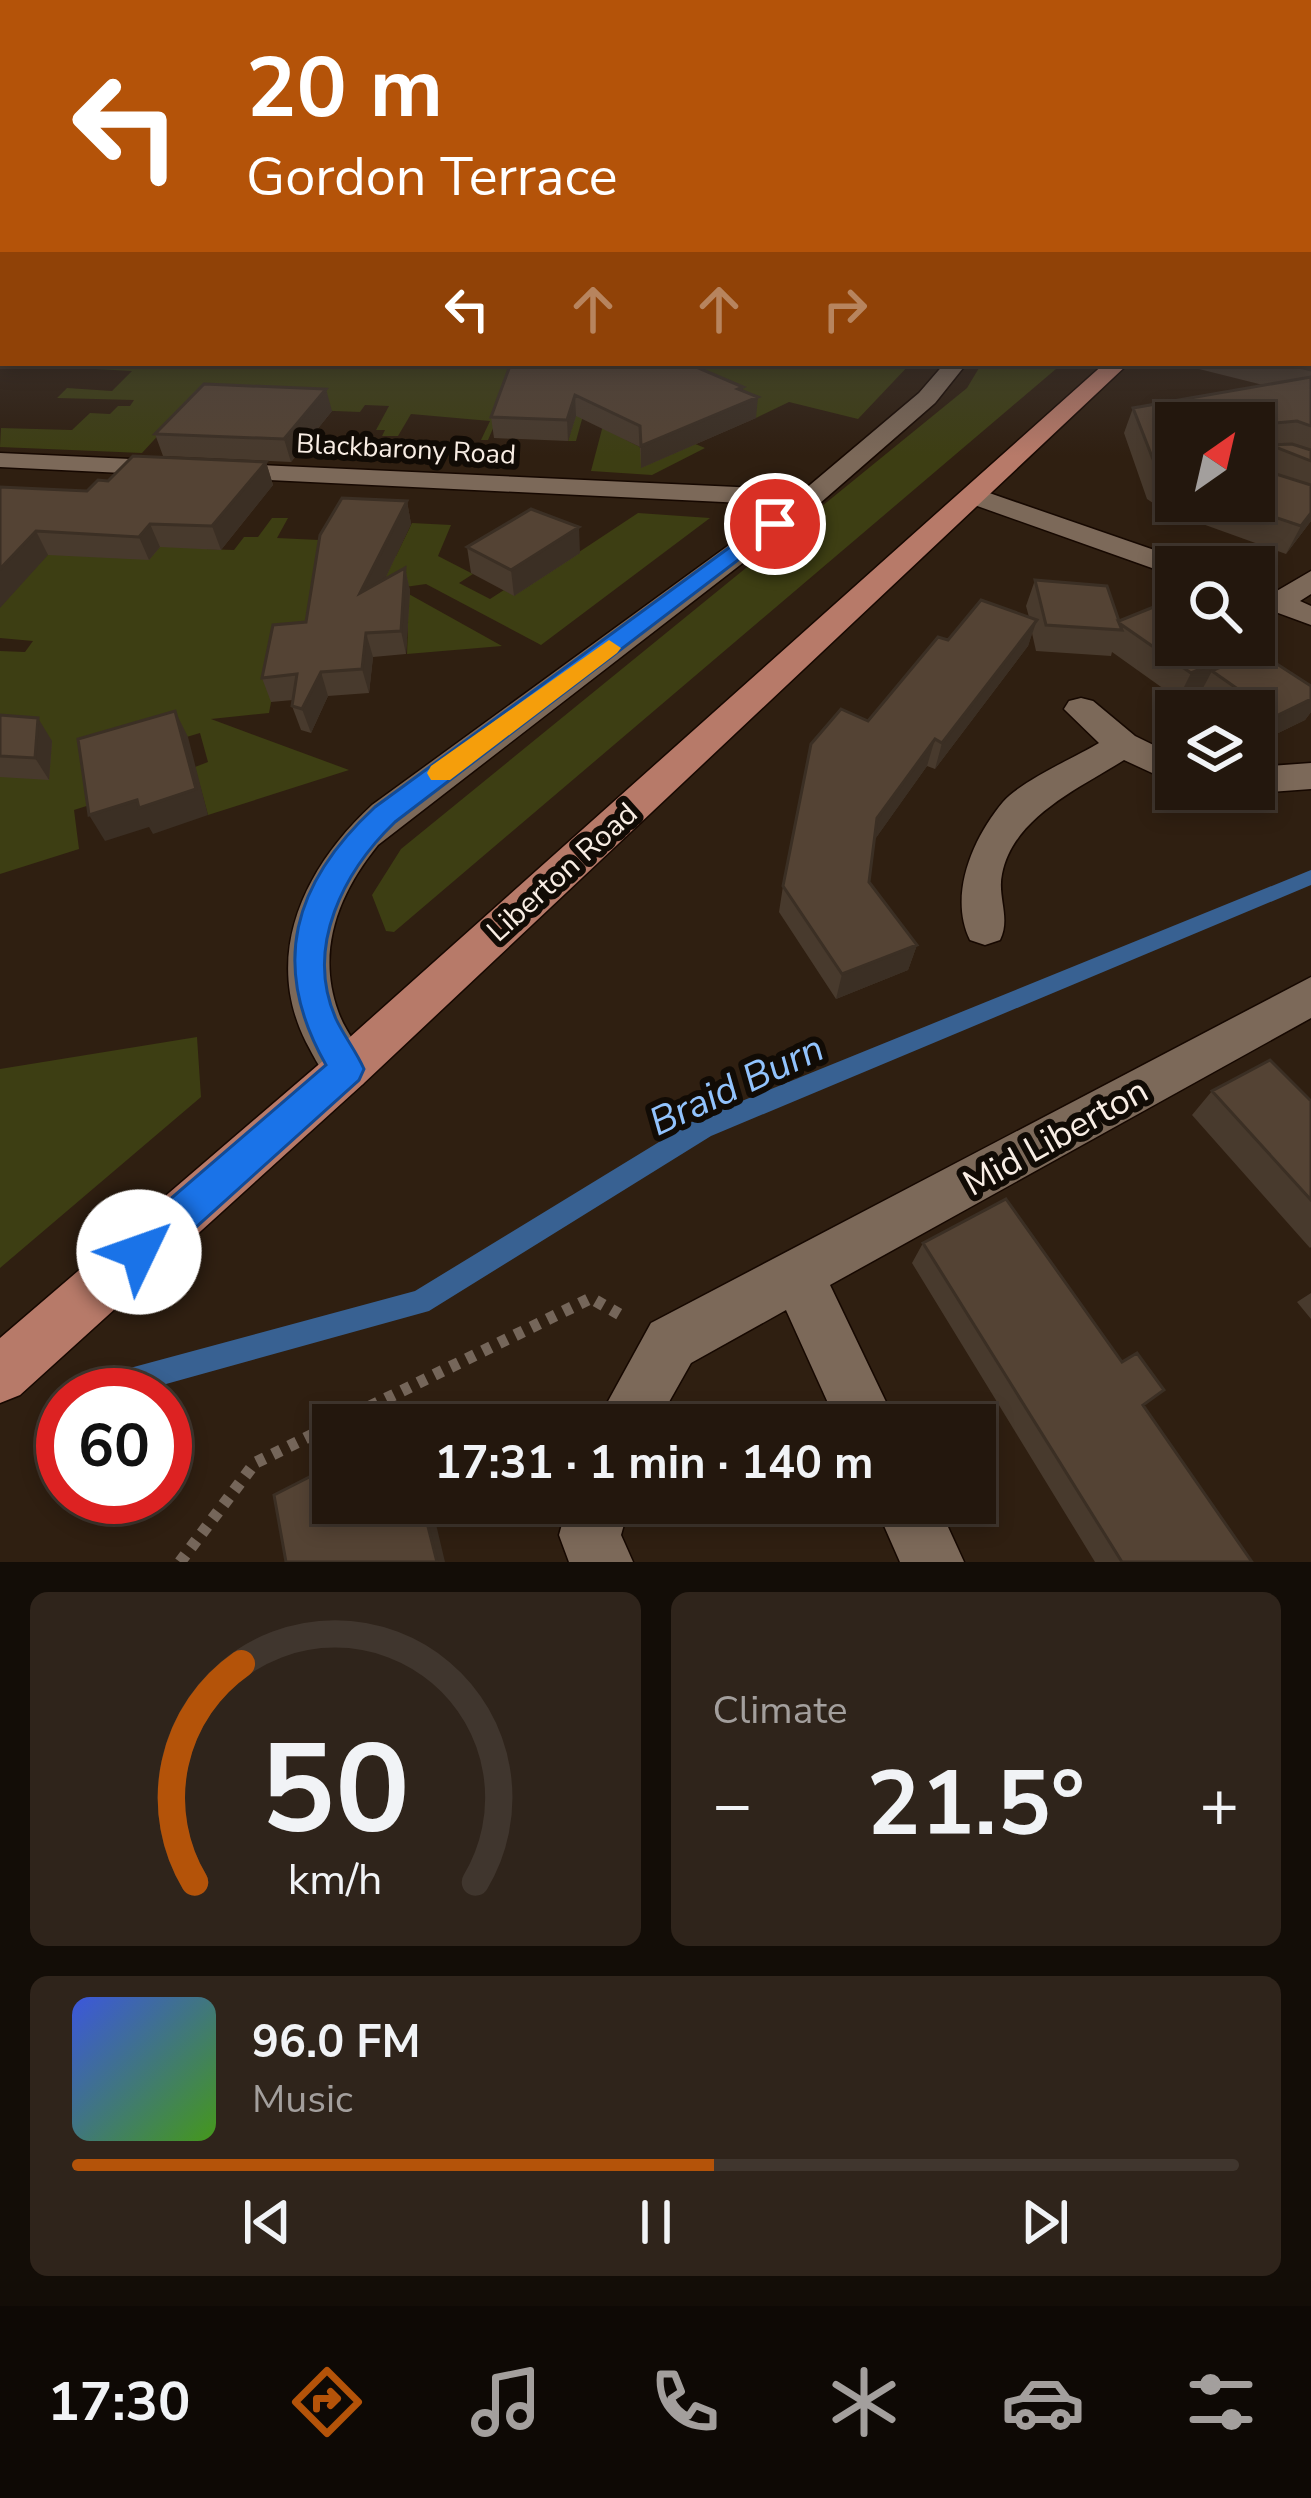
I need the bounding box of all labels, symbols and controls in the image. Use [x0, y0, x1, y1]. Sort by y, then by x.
text: 20 m [246, 31, 443, 146]
icon: left [48, 48, 204, 204]
text: Gordon Terrace [246, 140, 618, 214]
icon: left [434, 276, 500, 342]
icon: ahead [560, 276, 626, 342]
icon: ahead [686, 276, 752, 342]
icon: right [812, 276, 878, 342]
north arrow [1155, 402, 1275, 522]
map controls [1155, 402, 1275, 810]
street label: Blackbarony Road [295, 425, 517, 474]
pin [724, 473, 826, 575]
icon: arrive [742, 491, 808, 557]
button: search [1155, 546, 1275, 666]
button: layers [1155, 690, 1275, 810]
street label: Liberton Road [478, 794, 647, 951]
water label: Braid Burn [641, 1022, 833, 1149]
street label: Mid Liberton [955, 1066, 1157, 1208]
position arrow [76, 1189, 202, 1315]
speed limit sign: 60 [36, 1368, 192, 1524]
text: 17:31 · 1 min · 140 m [434, 1433, 874, 1494]
text: Climate [713, 1684, 848, 1737]
text: 50 [260, 1705, 410, 1875]
text: 21.5° [867, 1743, 1085, 1866]
text: − [713, 1760, 752, 1850]
text: + [1199, 1760, 1239, 1850]
text: km/h [288, 1851, 383, 1909]
text: 96.0 FM [252, 2012, 421, 2073]
text: Music [252, 2073, 353, 2126]
icon: previous [234, 2189, 300, 2255]
icon: pause [623, 2189, 689, 2255]
icon: next [1012, 2189, 1078, 2255]
icon: directions [285, 2360, 369, 2444]
icon: music [464, 2360, 548, 2444]
icon: phone [643, 2360, 727, 2444]
icon: climate [822, 2360, 906, 2444]
icon: car [1001, 2360, 1085, 2444]
icon: filters [1179, 2360, 1263, 2444]
text: 17:30 [47, 2365, 190, 2439]

